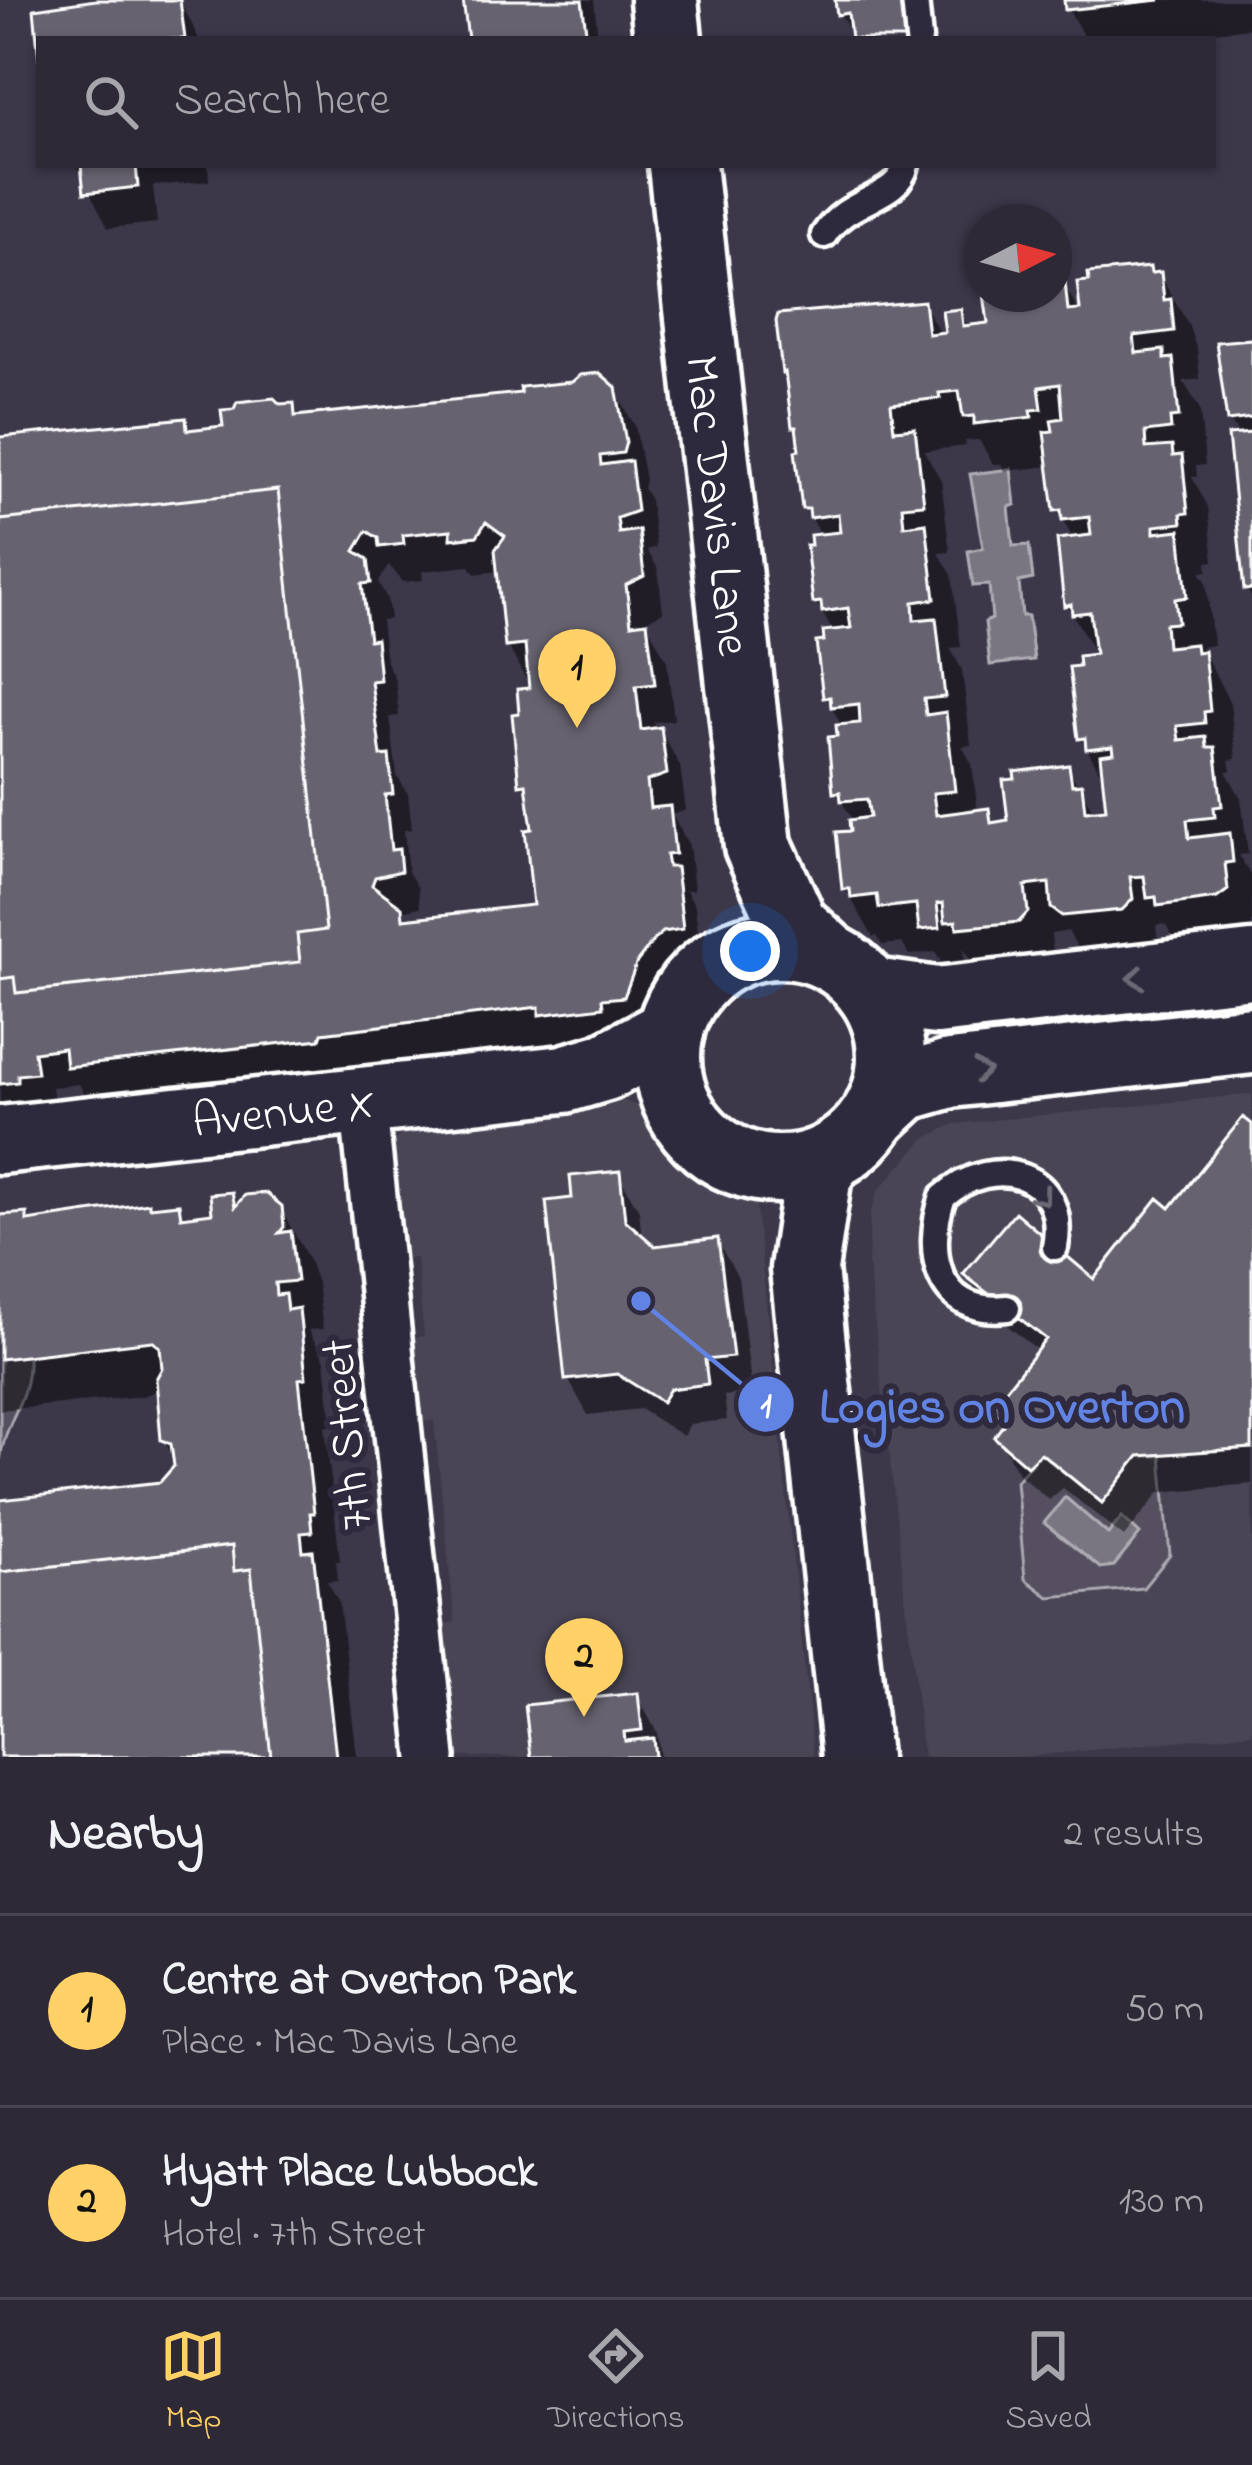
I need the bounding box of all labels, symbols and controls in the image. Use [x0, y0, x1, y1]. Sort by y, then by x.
search box [36, 36, 1216, 168]
icon: search [78, 69, 144, 135]
text: Search here [174, 69, 390, 135]
north arrow [964, 204, 1072, 312]
street label: Mac Davis Lane [663, 351, 767, 660]
pin: 1 [538, 629, 616, 728]
your location [720, 921, 780, 981]
one-way arrow [1126, 965, 1145, 990]
one-way arrow [972, 1058, 992, 1084]
street label: Avenue X [189, 1070, 379, 1159]
one-way arrow [1027, 1183, 1049, 1205]
street label: 7th Street [304, 1336, 394, 1533]
callout: Logies on Overton [736, 1360, 1209, 1447]
text: Logies on Overton [819, 1372, 1185, 1448]
text: 1 [760, 1381, 772, 1434]
pin: 2 [545, 1618, 623, 1717]
text: Nearby [48, 1798, 204, 1873]
text: 2 results [1064, 1807, 1204, 1864]
text: Centre at Overton Park [162, 1949, 576, 2015]
text: 1 [81, 1982, 93, 2039]
text: 50 m [1125, 1982, 1204, 2039]
text: Place · Mac Davis Lane [162, 2015, 518, 2072]
text: Hyatt Place Lubbock [162, 2141, 537, 2207]
text: 2 [77, 2174, 97, 2231]
text: 130 m [1119, 2174, 1204, 2231]
text: Hotel · 7th Street [162, 2207, 426, 2264]
tab: Map [160, 2323, 226, 2443]
tab: Directions [547, 2323, 685, 2443]
tab: Saved [1005, 2323, 1092, 2443]

